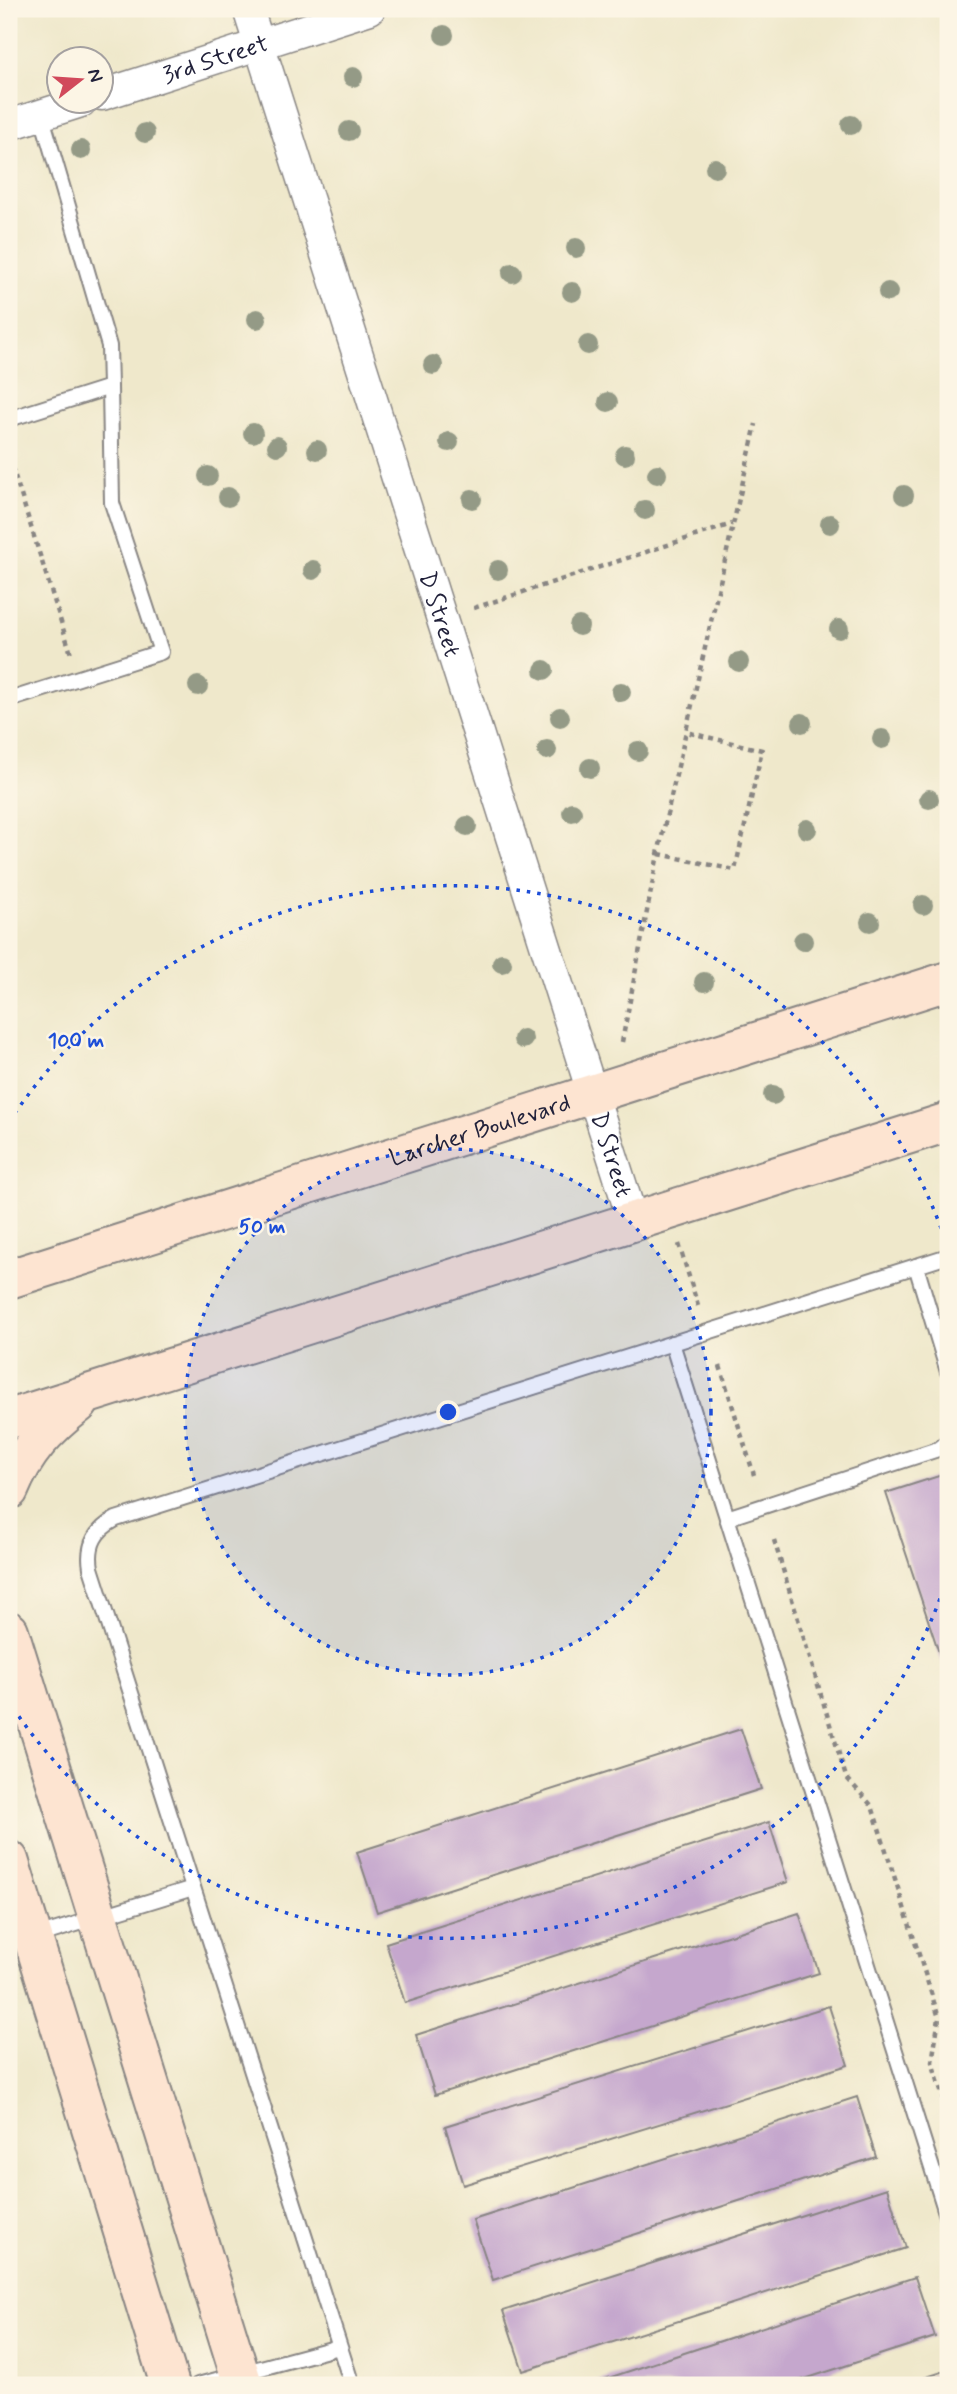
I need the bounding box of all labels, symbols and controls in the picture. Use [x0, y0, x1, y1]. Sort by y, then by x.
street label: 3rd Street [159, 29, 272, 91]
north arrow [46, 46, 116, 116]
text: N [81, 66, 109, 85]
street label: D Street [411, 568, 467, 661]
text: 100 m [48, 1027, 104, 1055]
street label: Larcher Boulevard [386, 1088, 575, 1174]
street label: D Street [582, 1109, 639, 1202]
text: 50 m [239, 1213, 286, 1241]
centre of rings [436, 1400, 460, 1424]

